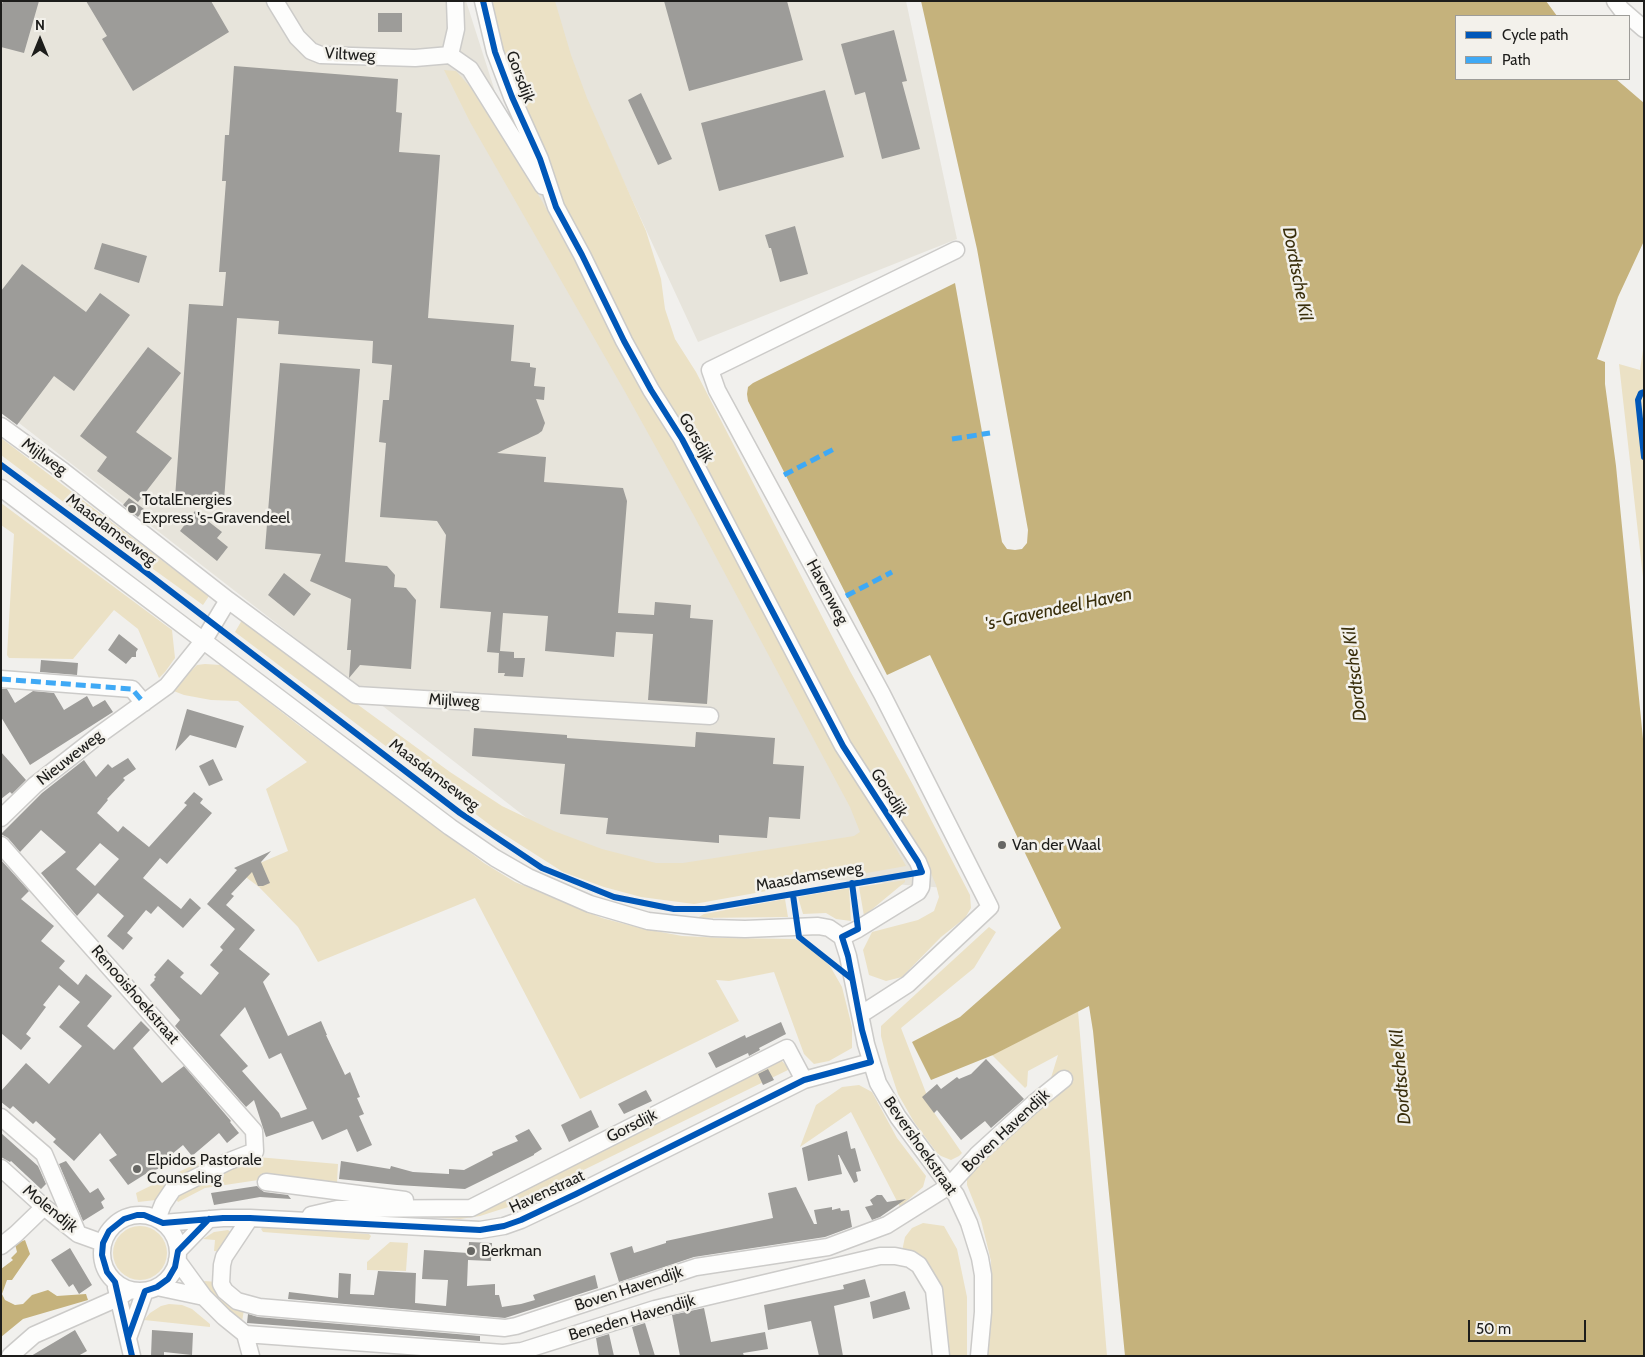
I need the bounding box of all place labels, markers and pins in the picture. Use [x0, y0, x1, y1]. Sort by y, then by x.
place label: TotalEnergies Express 's-Gravendeel [142, 490, 290, 528]
marker: TotalEnergies Express 's-Gravendeel [126, 503, 138, 515]
place label: Van der Waal [1012, 835, 1101, 855]
marker: Van der Waal [996, 839, 1008, 851]
place label: Elpidos Pastorale Counseling [147, 1150, 262, 1188]
marker: Elpidos Pastorale Counseling [131, 1163, 143, 1175]
place label: Berkman [481, 1241, 542, 1261]
marker: Berkman [465, 1245, 477, 1257]

